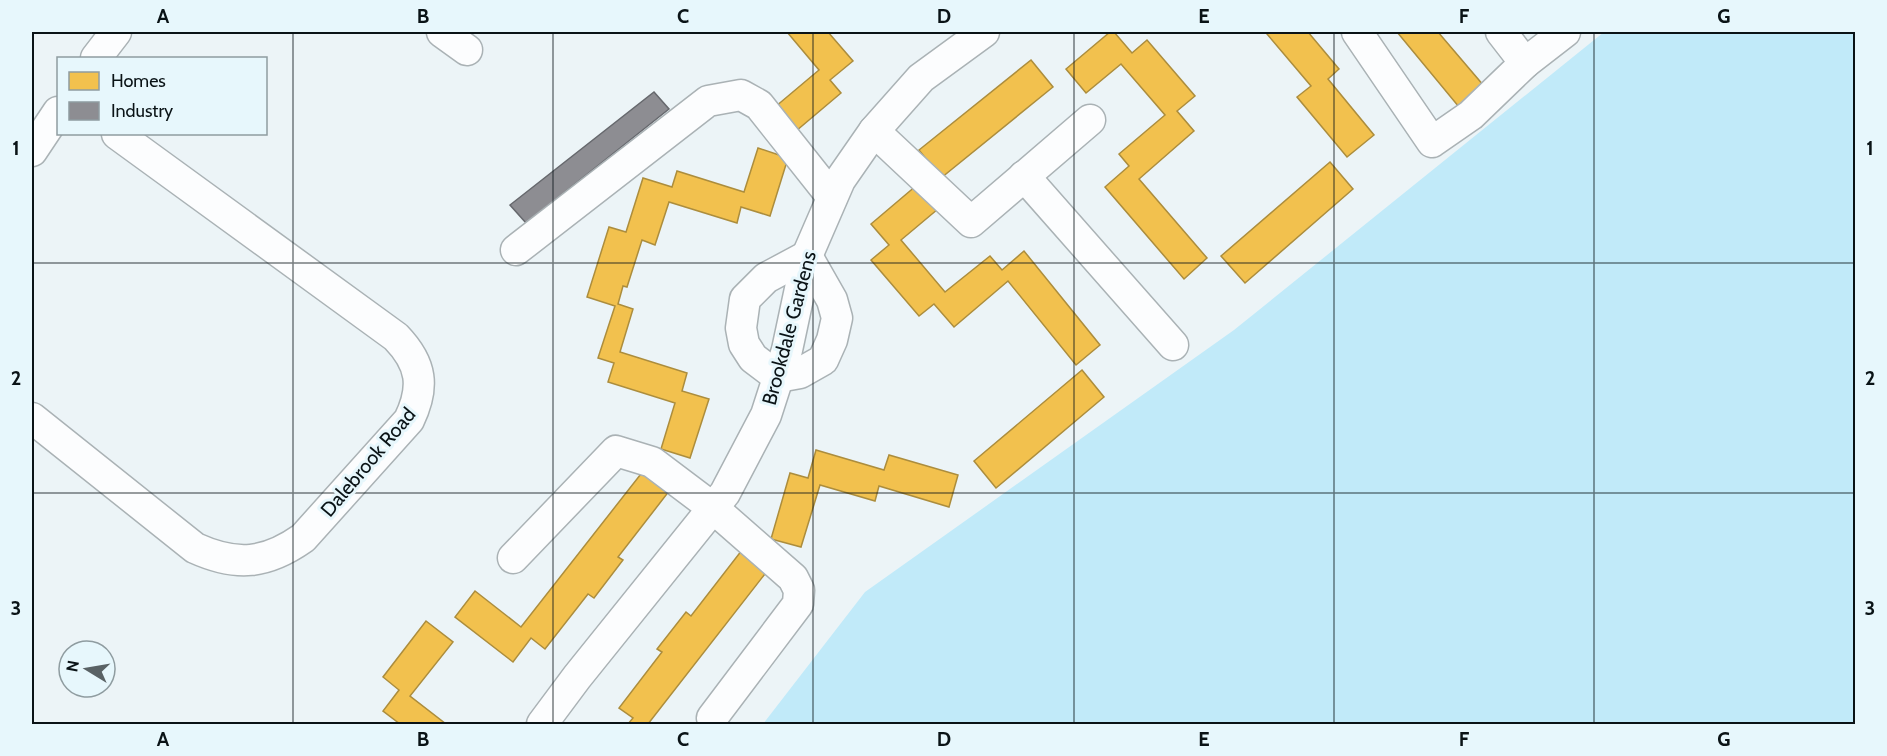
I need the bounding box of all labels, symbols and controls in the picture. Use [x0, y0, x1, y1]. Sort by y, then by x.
text: A [157, 4, 170, 28]
text: B [417, 4, 429, 28]
text: C [677, 4, 689, 28]
text: D [937, 4, 951, 28]
text: E [1198, 4, 1210, 28]
text: F [1459, 4, 1470, 28]
text: G [1717, 4, 1731, 28]
legend [57, 57, 267, 135]
text: Homes [111, 70, 166, 92]
text: Industry [111, 100, 173, 122]
text: 1 [12, 136, 20, 160]
text: 1 [1866, 136, 1874, 160]
street label: Brookdale Gardens [757, 248, 821, 408]
text: 2 [11, 366, 21, 390]
text: 2 [1865, 366, 1875, 390]
street label: Dalebrook Road [315, 403, 421, 521]
text: 3 [11, 596, 21, 620]
text: 3 [1865, 596, 1875, 620]
north arrow [57, 639, 117, 699]
text: N [62, 659, 83, 674]
text: A [157, 727, 170, 751]
text: B [417, 727, 429, 751]
text: C [677, 727, 689, 751]
text: D [937, 727, 951, 751]
text: E [1198, 727, 1210, 751]
text: F [1459, 727, 1470, 751]
text: G [1717, 727, 1731, 751]

